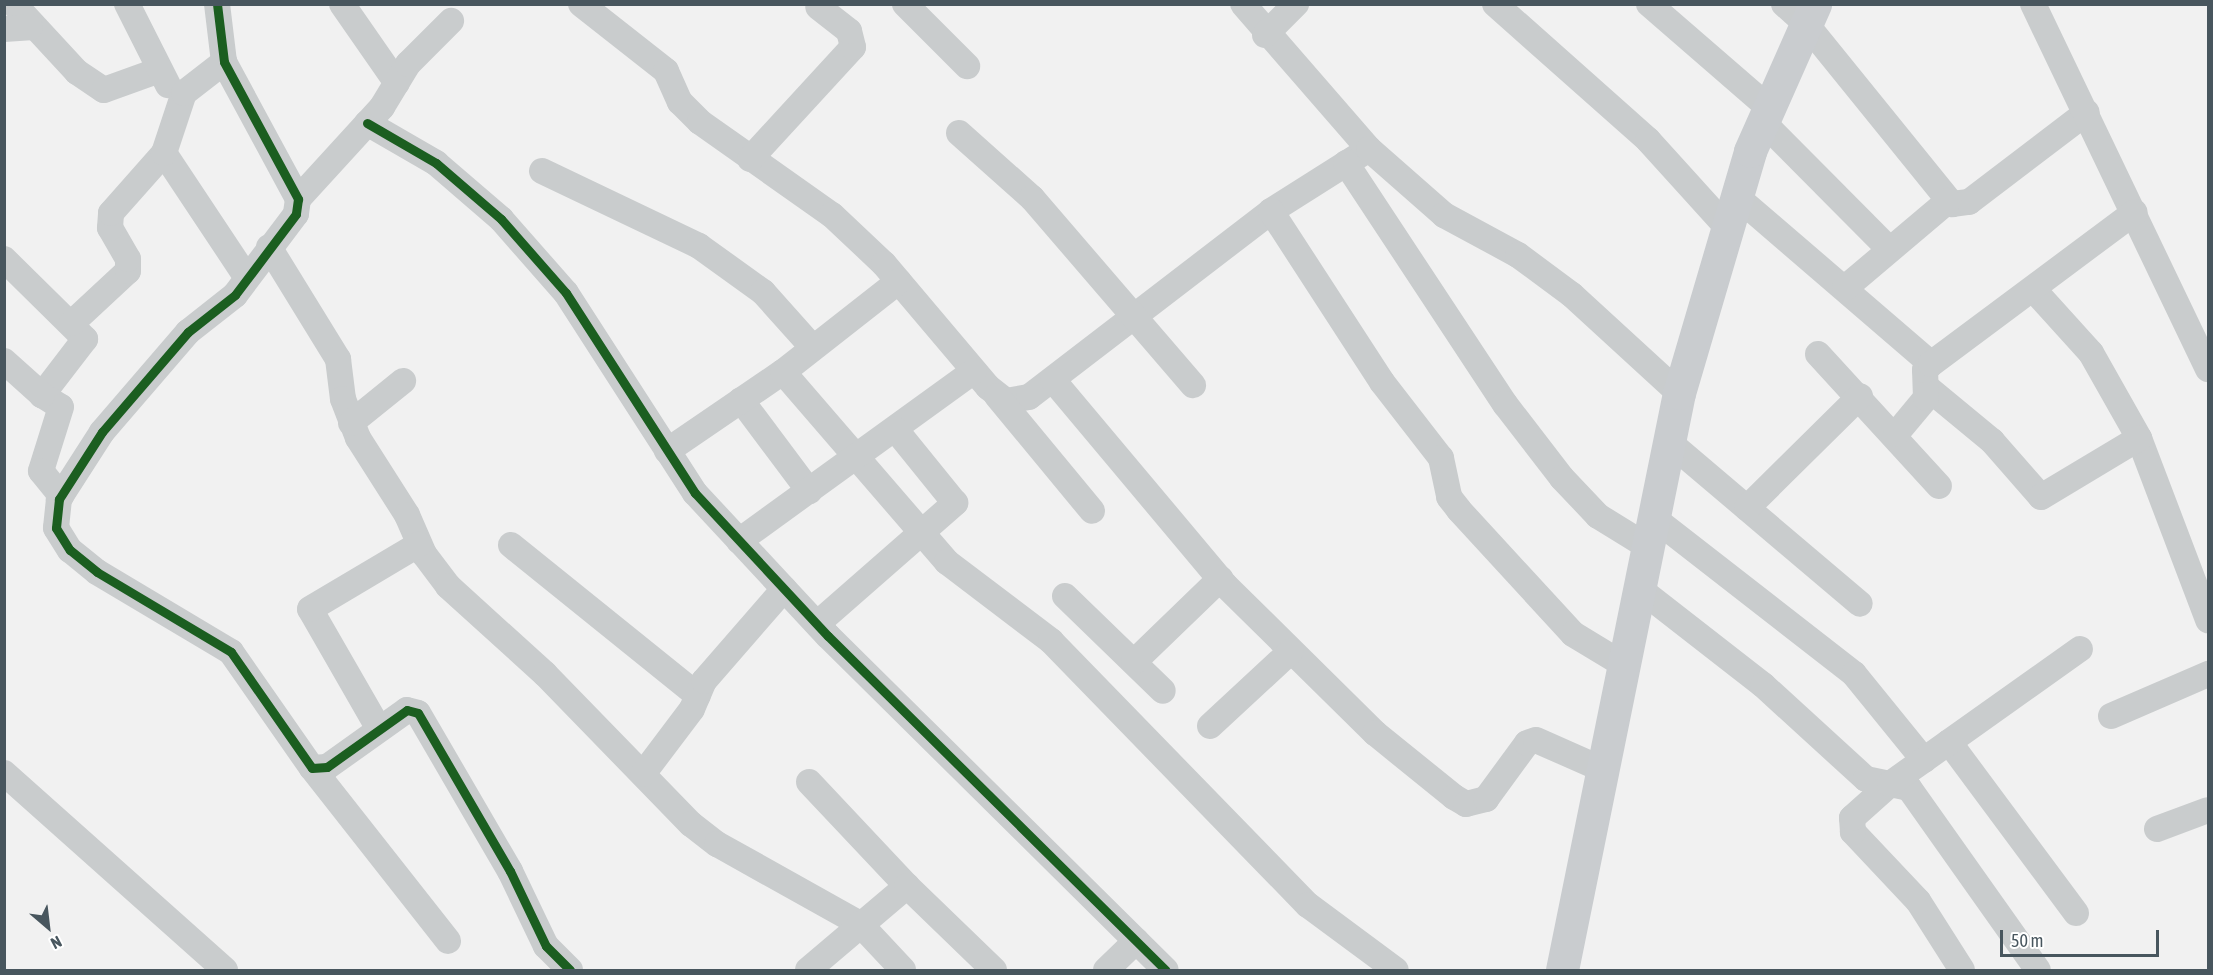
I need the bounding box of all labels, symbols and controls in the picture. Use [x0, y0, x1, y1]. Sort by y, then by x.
north arrow [18, 897, 78, 957]
scale bar [2003, 918, 2162, 956]
text: 50 m [2011, 930, 2043, 951]
text: N [48, 933, 65, 953]

